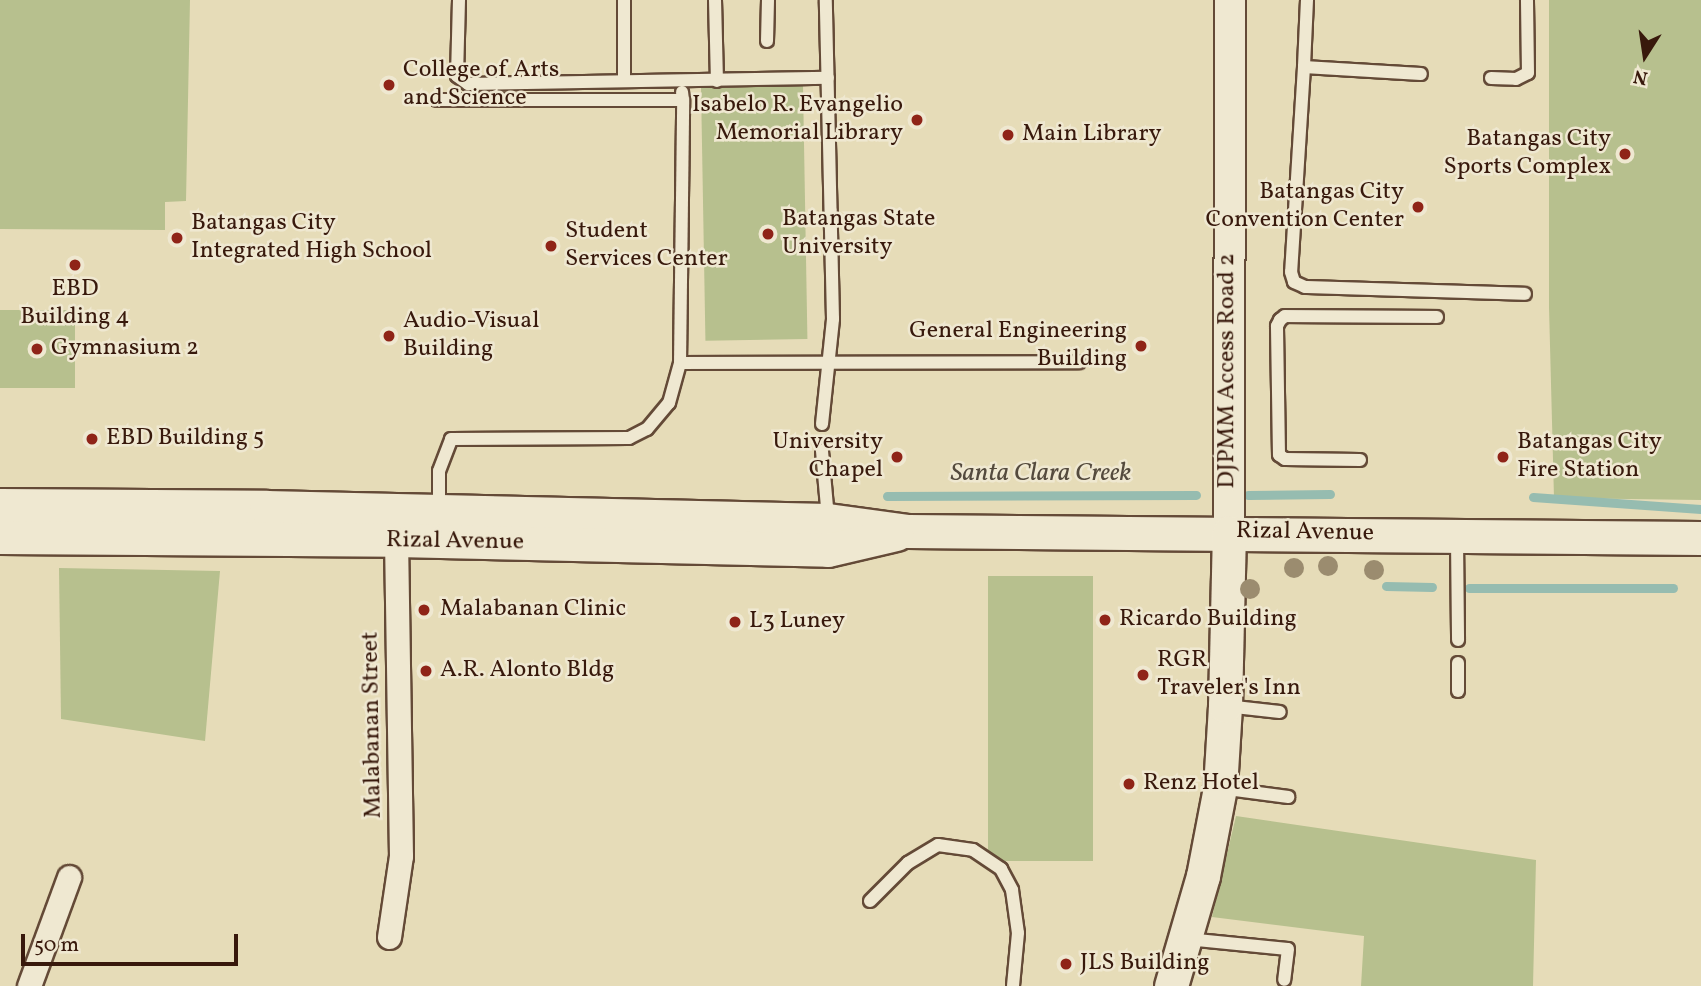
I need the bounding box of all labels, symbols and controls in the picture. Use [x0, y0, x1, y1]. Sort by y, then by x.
north arrow [1610, 21, 1680, 91]
place label: College of Arts and Science [403, 57, 557, 113]
text: N [1631, 62, 1650, 91]
marker: College of Arts and Science [381, 77, 397, 93]
place label: Isabelo R. Evangelio Memorial Library [692, 92, 903, 148]
marker: Isabelo R. Evangelio Memorial Library [909, 112, 925, 128]
place label: Main Library [1022, 121, 1161, 149]
place label: Batangas City Sports Complex [1443, 126, 1611, 182]
marker: Main Library [1000, 127, 1016, 143]
marker: Batangas City Sports Complex [1617, 146, 1633, 162]
place label: Batangas City Convention Center [1206, 179, 1404, 235]
marker: Batangas City Convention Center [1410, 199, 1426, 215]
place label: Batangas State University [782, 206, 935, 262]
place label: Batangas City Integrated High School [191, 210, 432, 266]
place label: Student Services Center [565, 218, 728, 274]
marker: Batangas State University [760, 226, 776, 242]
marker: Batangas City Integrated High School [169, 230, 185, 246]
marker: Student Services Center [543, 238, 559, 254]
street label: DJPMM Access Road 2 [1214, 253, 1242, 489]
marker: EBD Building 4 [67, 257, 83, 273]
place label: EBD Building 4 [20, 276, 130, 332]
place label: Audio-Visual Building [403, 308, 539, 364]
place label: General Engineering Building [909, 318, 1127, 374]
marker: Audio-Visual Building [381, 328, 397, 344]
place label: Gymnasium 2 [51, 335, 199, 363]
marker: General Engineering Building [1133, 338, 1149, 354]
marker: Gymnasium 2 [29, 341, 45, 357]
place label: EBD Building 5 [106, 425, 264, 453]
place label: University Chapel [772, 429, 883, 485]
place label: Batangas City Fire Station [1517, 429, 1662, 485]
marker: EBD Building 5 [84, 431, 100, 447]
marker: University Chapel [889, 449, 905, 465]
marker: Batangas City Fire Station [1495, 449, 1511, 465]
water label: Santa Clara Creek [951, 458, 1131, 490]
street label: Rizal Avenue [1236, 517, 1374, 549]
street label: Rizal Avenue [386, 526, 524, 558]
place label: Malabanan Clinic [440, 596, 626, 624]
marker: Malabanan Clinic [414, 600, 434, 620]
place label: Ricardo Building [1119, 606, 1297, 634]
place label: L3 Luney [749, 608, 845, 636]
marker: Ricardo Building [1097, 612, 1113, 628]
marker: L3 Luney [727, 614, 743, 630]
street label: Malabanan Street [357, 631, 389, 819]
place label: RGR Traveler's Inn [1157, 647, 1301, 703]
place label: A.R. Alonto Bldg [440, 657, 614, 685]
marker: A.R. Alonto Bldg [418, 663, 434, 679]
marker: RGR Traveler's Inn [1135, 667, 1151, 683]
place label: Renz Hotel [1143, 770, 1259, 798]
marker: Renz Hotel [1121, 776, 1137, 792]
scale bar [24, 920, 242, 964]
text: 50 m [34, 931, 79, 960]
place label: JLS Building [1080, 950, 1210, 978]
marker: JLS Building [1058, 956, 1074, 972]

